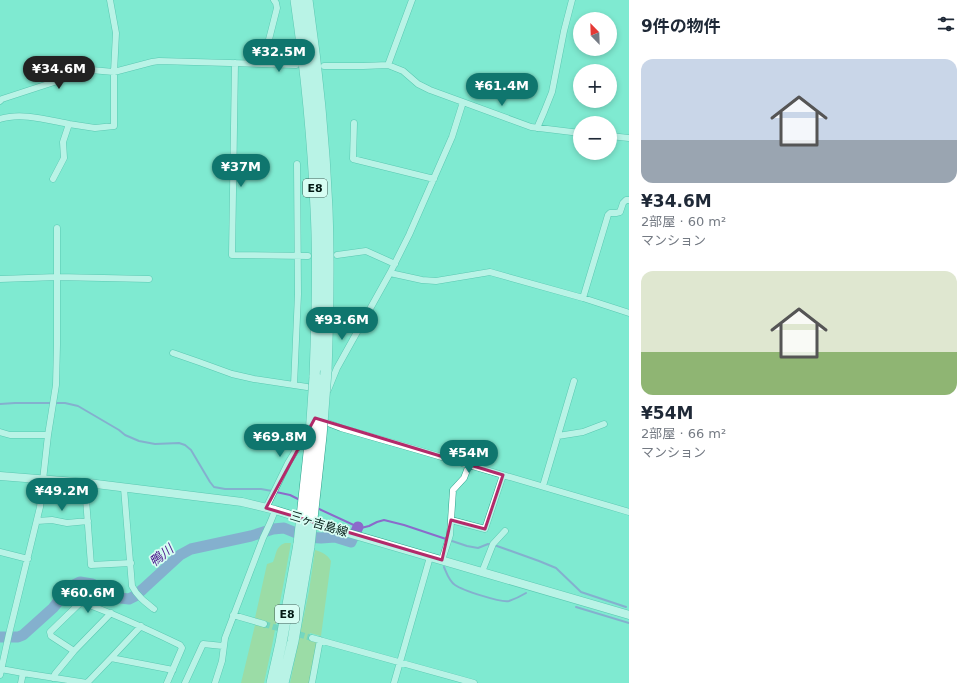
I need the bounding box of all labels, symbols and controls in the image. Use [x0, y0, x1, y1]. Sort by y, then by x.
north arrow [573, 12, 617, 56]
map controls [573, 12, 617, 160]
icon: filters [935, 13, 957, 35]
text: 9件の物件 [641, 16, 721, 36]
pin: ¥32.5M [246, 39, 312, 73]
text: ¥32.5M [252, 44, 306, 59]
pin: ¥34.6M [26, 56, 92, 90]
text: ¥34.6M [32, 61, 86, 76]
button: + [573, 64, 617, 108]
pin: ¥61.4M [469, 73, 535, 107]
text: ¥61.4M [475, 78, 529, 93]
icon: home [763, 85, 835, 157]
button: − [573, 116, 617, 160]
pin: ¥37M [217, 154, 265, 188]
text: ¥37M [221, 159, 261, 174]
road number: E8 [303, 179, 327, 197]
text: ¥34.6M [641, 191, 712, 211]
text: 2部屋 · 60 m² [641, 214, 726, 229]
text: マンション [641, 233, 706, 248]
icon: home [763, 297, 835, 369]
pin: ¥93.6M [309, 307, 375, 341]
text: ¥93.6M [315, 312, 369, 327]
text: ¥54M [641, 403, 693, 423]
pin: ¥69.8M [247, 424, 313, 458]
text: 2部屋 · 66 m² [641, 426, 726, 441]
text: ¥69.8M [253, 429, 307, 444]
pin: ¥54M [445, 440, 493, 474]
text: ¥54M [449, 445, 489, 460]
text: マンション [641, 445, 706, 460]
pin: ¥49.2M [29, 478, 95, 512]
text: ¥49.2M [35, 483, 89, 498]
street label: 三ヶ吉島線 [288, 509, 350, 539]
water label: 鴨川 [146, 540, 178, 569]
pin: ¥60.6M [55, 580, 121, 614]
text: ¥60.6M [61, 585, 115, 600]
road number: E8 [275, 605, 299, 623]

